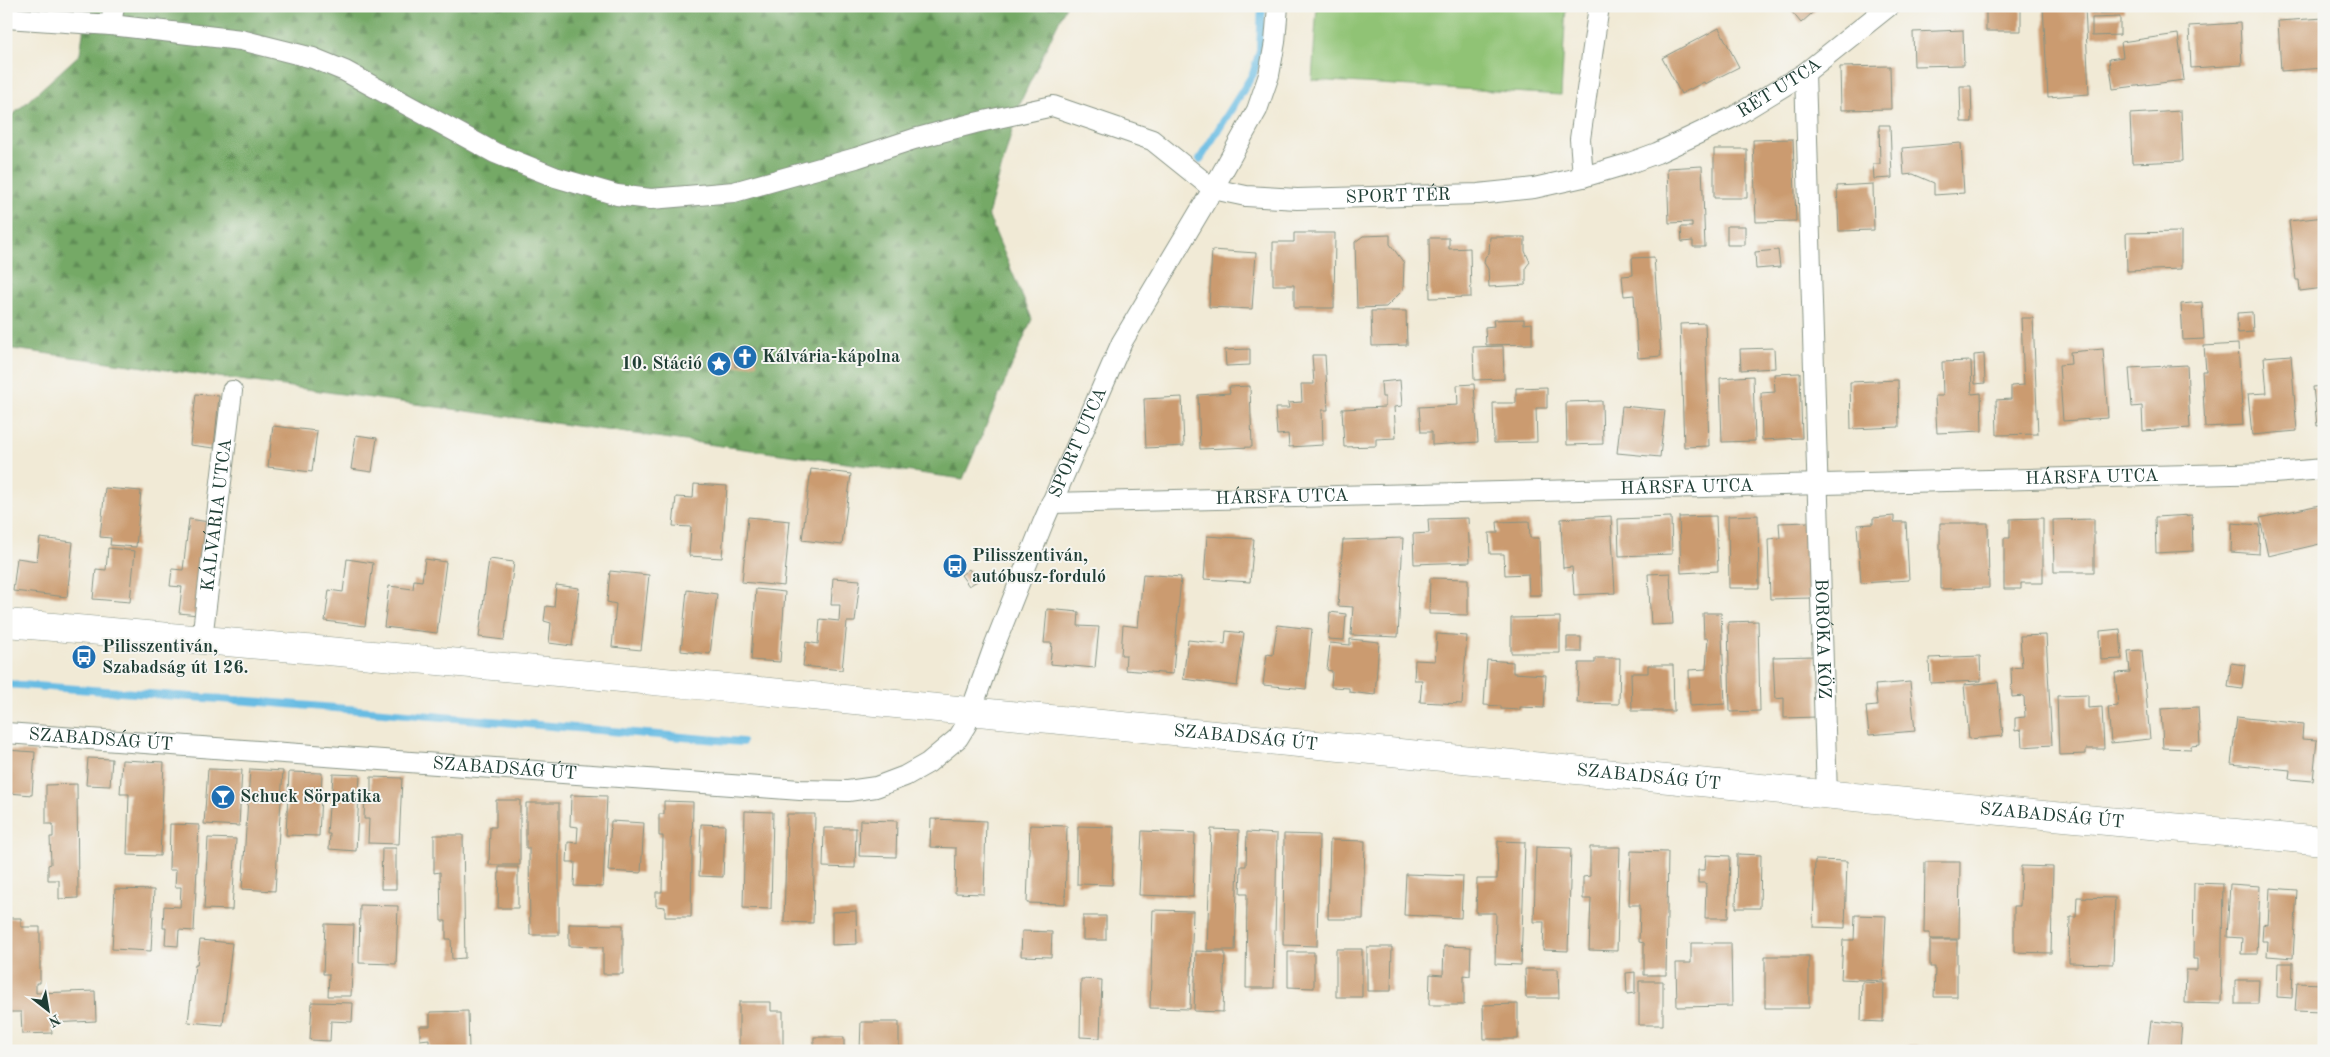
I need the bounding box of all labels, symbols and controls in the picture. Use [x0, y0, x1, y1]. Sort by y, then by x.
street label: RÉT UTCA [1734, 55, 1825, 121]
street label: SPORT TÉR [1345, 182, 1451, 207]
church icon: Kálvária-kápolna [732, 344, 758, 370]
place label: Kálvária-kápolna [762, 348, 900, 366]
place icon: 10. Stáció [706, 351, 732, 377]
place label: 10. Stáció [621, 355, 702, 373]
street label: SPORT UTCA [1046, 384, 1110, 501]
street label: KÁLVÁRIA UTCA [196, 437, 235, 592]
street label: HÁRSFA UTCA [2025, 465, 2159, 488]
street label: HÁRSFA UTCA [1620, 475, 1754, 498]
street label: HÁRSFA UTCA [1215, 485, 1349, 508]
place label: Pilisszentiván, autóbusz-forduló [972, 547, 1106, 586]
bus stop icon: Pilisszentiván, autóbusz-forduló [942, 553, 968, 579]
street label: BORÓKA KÖZ [1811, 578, 1837, 699]
place label: Pilisszentiván, Szabadság út 126. [102, 638, 249, 677]
bus stop icon: Pilisszentiván, Szabadság út 126. [71, 644, 97, 670]
street label: SZABADSÁG ÚT [1173, 722, 1319, 754]
street label: SZABADSÁG ÚT [28, 726, 174, 754]
street label: SZABADSÁG ÚT [432, 755, 578, 783]
street label: SZABADSÁG ÚT [1576, 761, 1722, 793]
bar icon: Schuck Sörpatika [210, 784, 236, 810]
place label: Schuck Sörpatika [240, 788, 381, 806]
street label: SZABADSÁG ÚT [1979, 800, 2125, 832]
north arrow [22, 984, 72, 1034]
text: N [46, 1012, 62, 1029]

